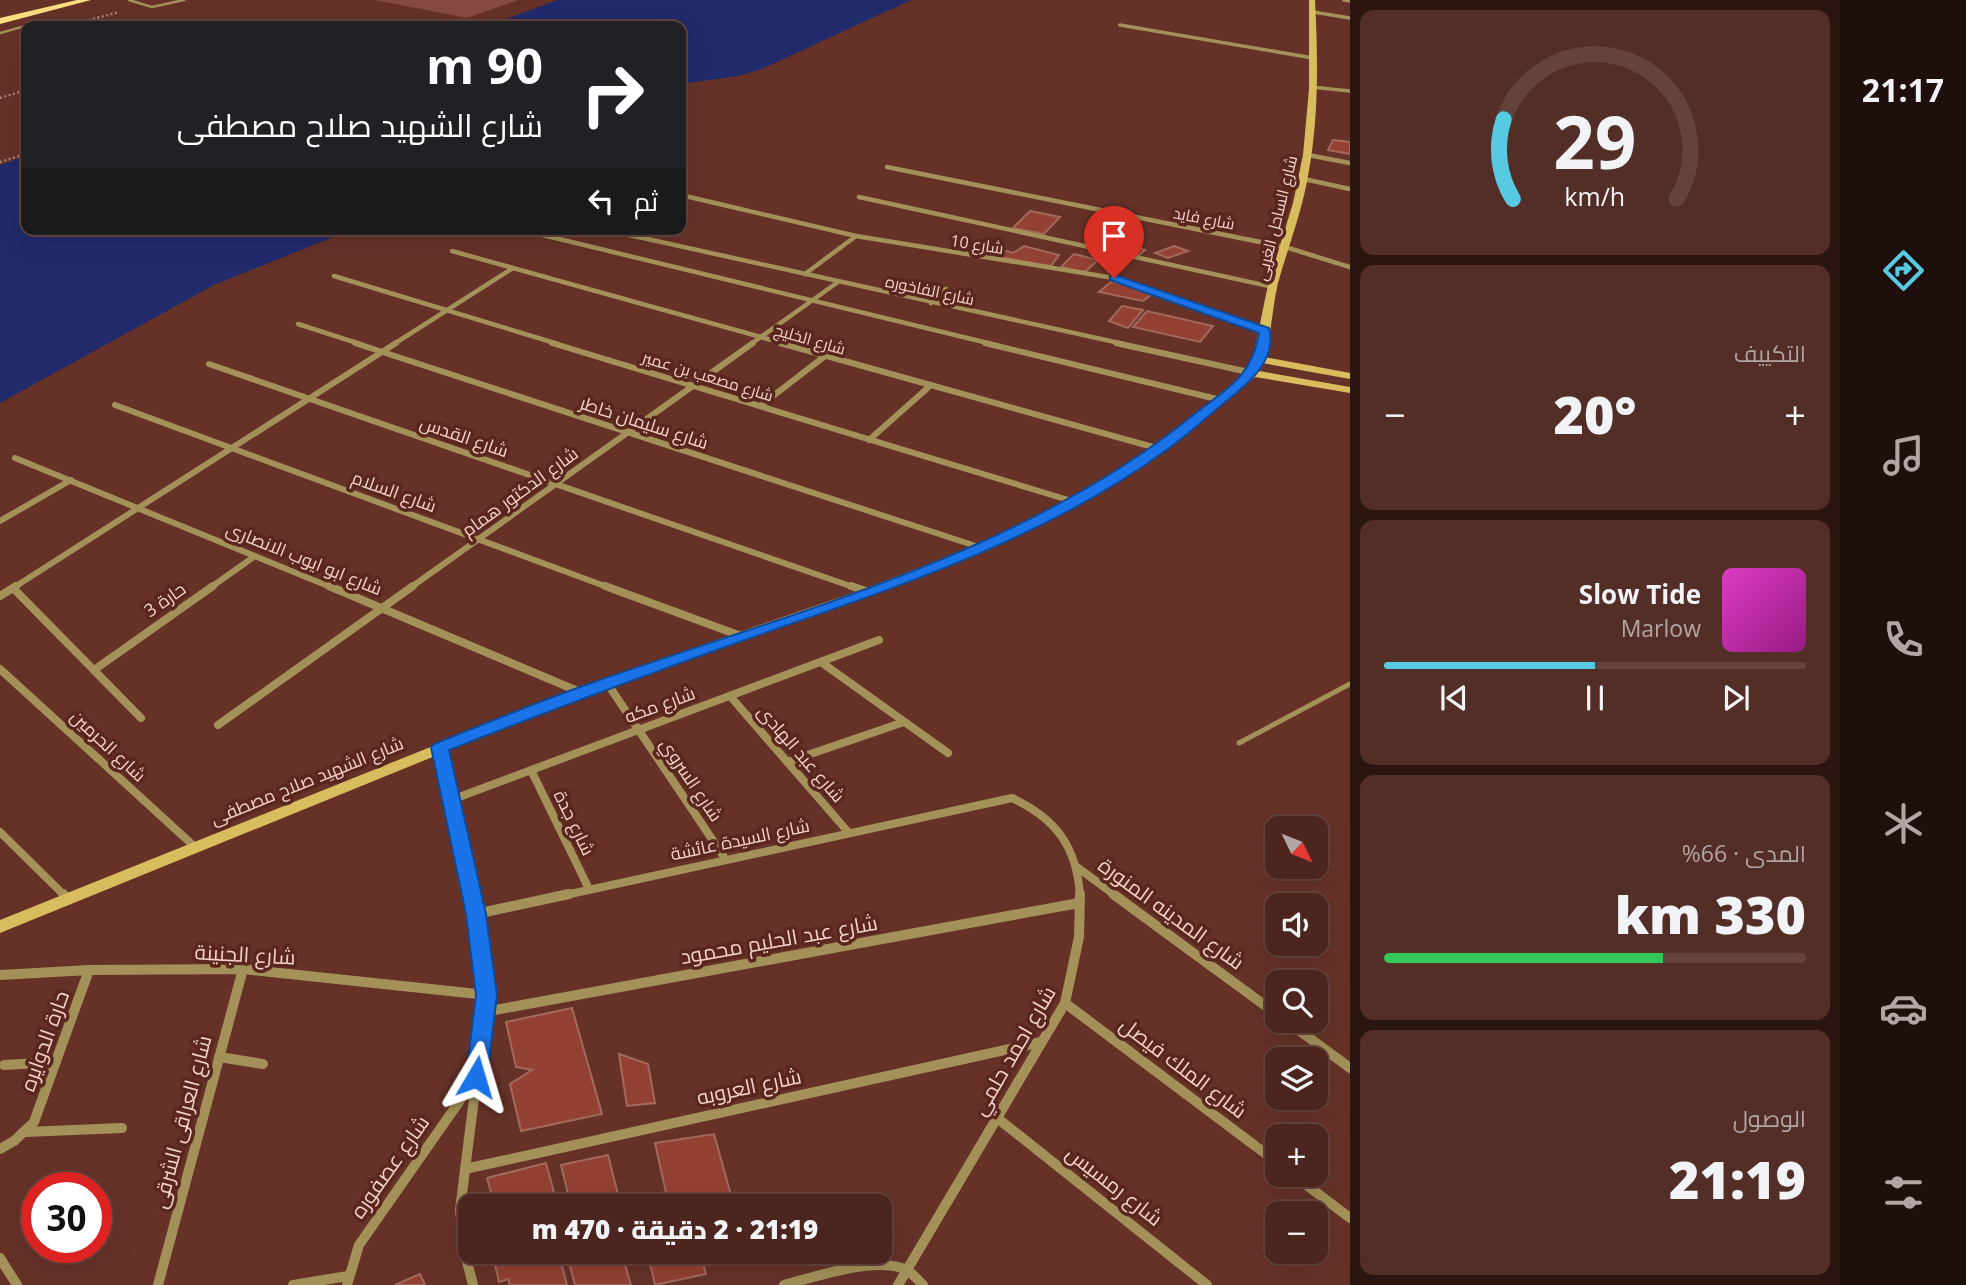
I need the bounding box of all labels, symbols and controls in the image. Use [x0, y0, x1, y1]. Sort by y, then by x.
text: 90 m [426, 32, 543, 98]
icon: right [567, 49, 658, 140]
text: 21:17 [1862, 68, 1944, 111]
text: 29 [1553, 91, 1637, 190]
text: شارع الشهيد صلاح مصطفى [177, 103, 543, 146]
street label: شارع الساحل الغربى [1250, 153, 1303, 283]
text: km/h [1565, 178, 1625, 212]
icon: left [582, 182, 620, 220]
text: ثم [634, 183, 658, 219]
street label: شارع فايد [1171, 201, 1237, 236]
pin [1084, 206, 1144, 278]
icon: arrive [1095, 217, 1133, 255]
street label: شارع 10 [949, 229, 1005, 260]
icon: directions [1879, 246, 1928, 295]
street label: شارع الفاخوره [883, 270, 977, 311]
street label: شارع الخليج [772, 318, 848, 361]
text: التكييف [1734, 337, 1806, 369]
street label: شارع مصعب بن عمير [639, 345, 776, 407]
text: 20° [1554, 378, 1636, 449]
text: − [1384, 388, 1406, 440]
text: + [1784, 388, 1806, 440]
street label: شارع سليمان خاطر [576, 390, 711, 455]
street label: شارع القدس [416, 410, 512, 463]
icon: music [1879, 431, 1928, 480]
street label: شارع الدكتور همام [456, 441, 583, 542]
street label: شارع السلام [348, 465, 440, 518]
street label: شارع ابو ايوب الانصارى [223, 516, 386, 601]
street label: حارة 3 [139, 576, 190, 622]
text: Slow Tide [1579, 576, 1701, 612]
text: Marlow [1621, 612, 1701, 644]
icon: phone [1879, 615, 1928, 664]
icon: previous [1435, 679, 1473, 717]
icon: pause [1576, 679, 1614, 717]
icon: next [1717, 679, 1755, 717]
street label: شارع مكه [621, 680, 699, 729]
street label: شارع عبد الهادى [752, 700, 851, 808]
street label: شارع الحرمين [65, 704, 152, 787]
street label: شارع الشهيد صلاح مصطفى [207, 730, 407, 831]
street label: شارع السروي [653, 733, 729, 828]
street label: شارع جدة [548, 786, 601, 860]
icon: climate [1879, 799, 1928, 848]
street label: شارع السيدة عائشة [668, 813, 812, 866]
north arrow [1265, 816, 1328, 878]
map controls [1265, 816, 1328, 1264]
text: المدى · 66% [1682, 837, 1806, 869]
street label: شارع المدينه المنورة [1092, 851, 1250, 976]
text: 330 km [1615, 878, 1806, 949]
button: sound [1265, 893, 1328, 956]
street label: شارع عبد الحليم محمود [678, 908, 880, 971]
street label: شارع الجنينة [194, 937, 296, 972]
button: search [1265, 970, 1328, 1033]
street label: شارع احمد حلمي [965, 981, 1064, 1122]
icon: car [1879, 984, 1928, 1033]
street label: حارة الدوايره [13, 987, 75, 1095]
street label: شارع الملك فيصل [1114, 1010, 1253, 1125]
street label: شارع العراقى الشرقى [144, 1032, 219, 1212]
position arrow [439, 1040, 513, 1114]
button: layers [1265, 1047, 1328, 1110]
street label: شارع العروبه [694, 1061, 804, 1112]
text: الوصول [1733, 1102, 1806, 1134]
street label: شارع عصفوره [343, 1109, 436, 1224]
button: + [1265, 1124, 1328, 1187]
street label: شارع رمسيس [1060, 1139, 1169, 1233]
text: 21:19 [1669, 1143, 1806, 1214]
icon: filters [1879, 1168, 1928, 1217]
speed limit sign: 30 [21, 1172, 112, 1263]
button: − [1265, 1201, 1328, 1264]
text: 21:19 · 2 دقيقة · 470 m [532, 1211, 818, 1247]

